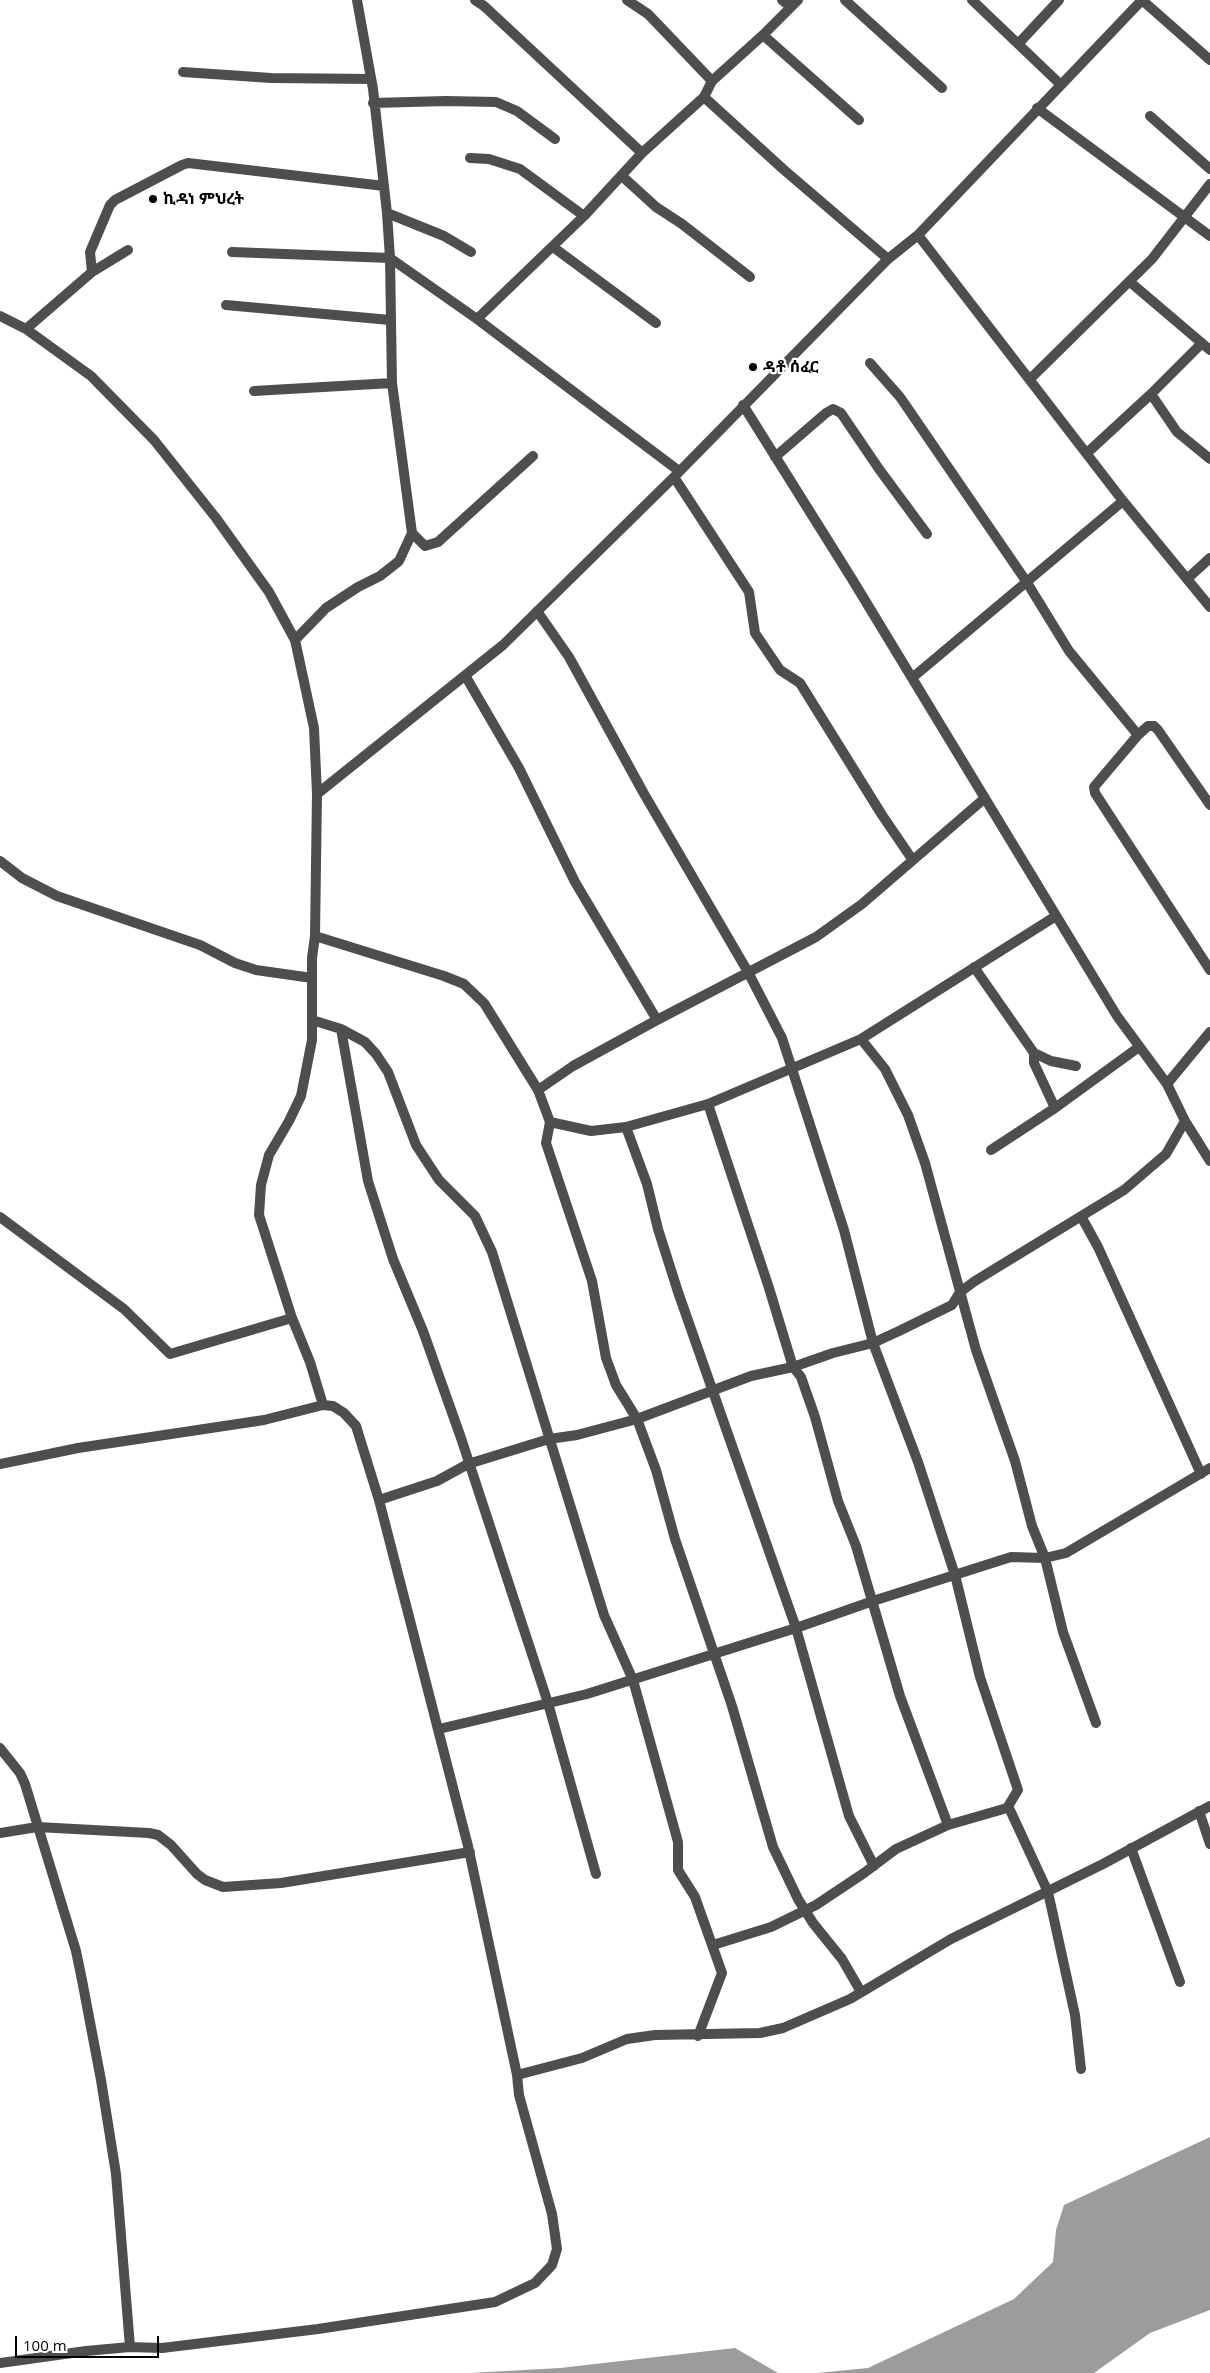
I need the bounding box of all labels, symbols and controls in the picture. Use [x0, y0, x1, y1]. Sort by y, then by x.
place label: ኪዳነ ምህረት [163, 189, 244, 209]
marker: ኪዳነ ምህረት [147, 193, 159, 205]
place label: ዳቶ ሰፈር [763, 357, 819, 377]
marker: ዳቶ ሰፈር [747, 361, 759, 373]
scale bar [18, 2326, 161, 2358]
text: 100 m [23, 2335, 67, 2355]

